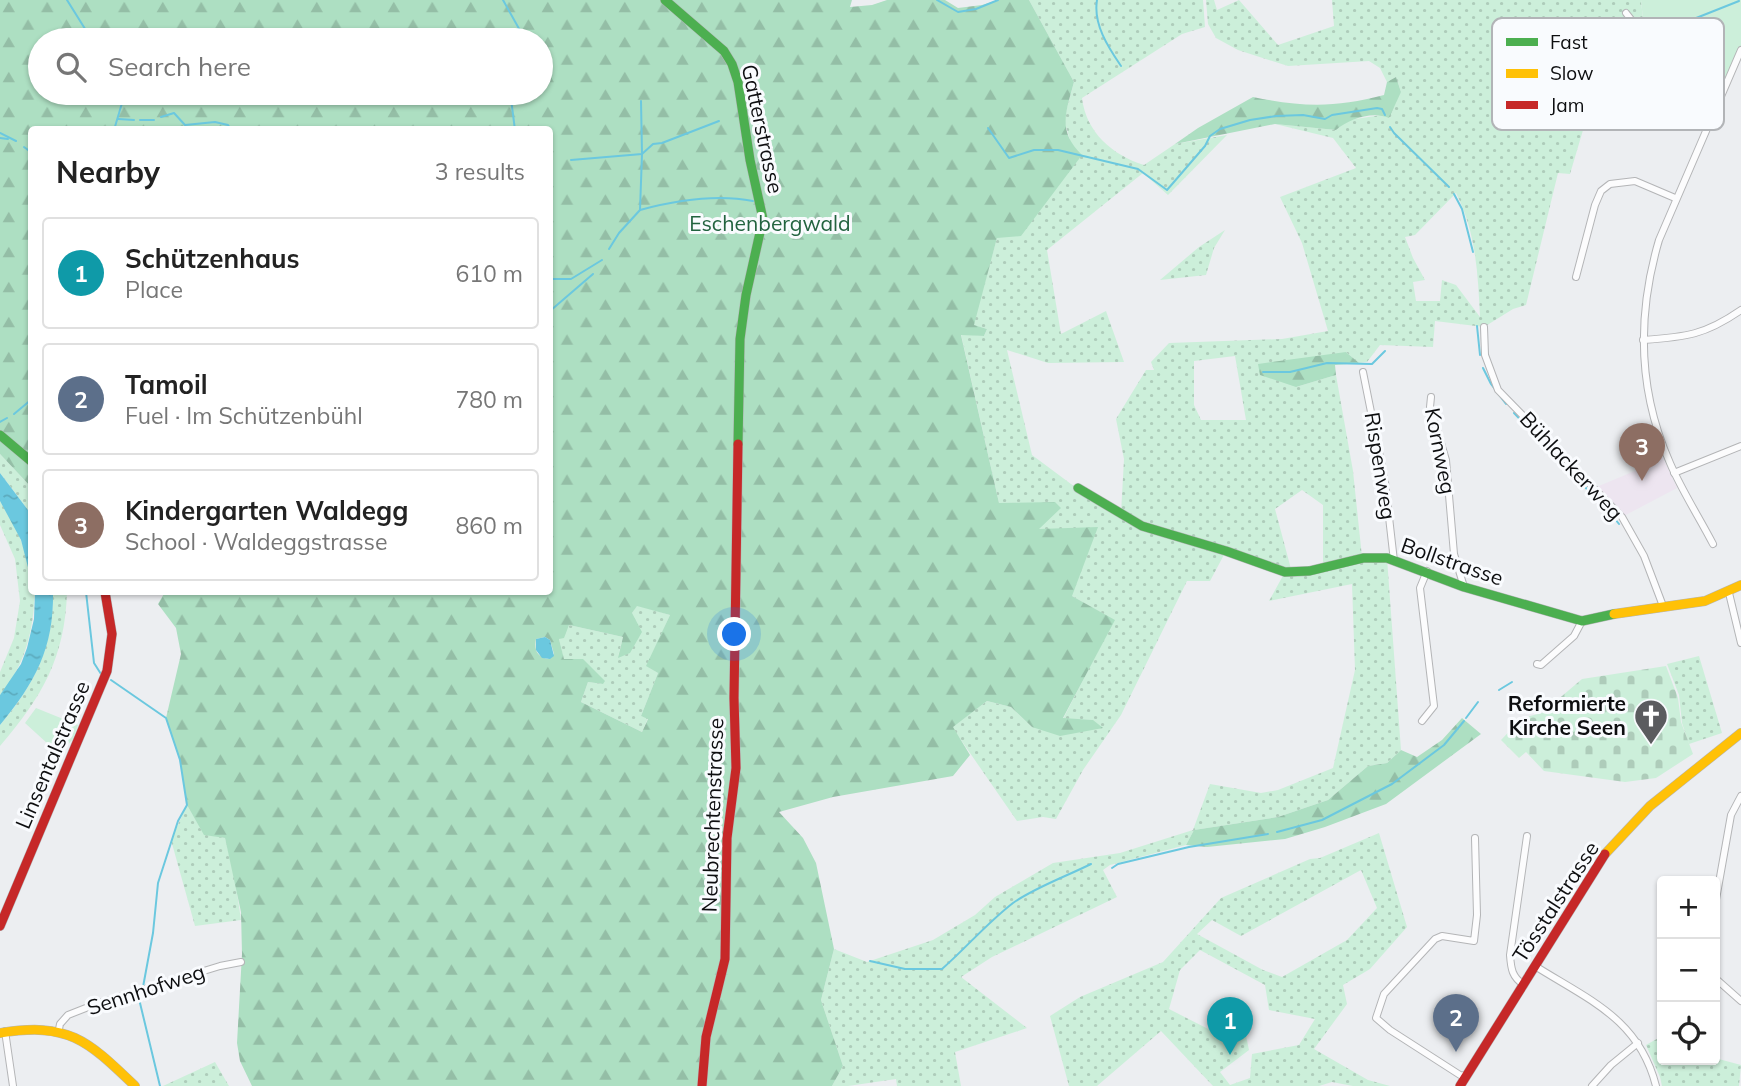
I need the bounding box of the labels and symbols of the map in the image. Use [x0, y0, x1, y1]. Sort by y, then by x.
legend [1492, 18, 1724, 130]
text: Fast [1550, 30, 1588, 54]
text: Slow [1550, 61, 1594, 85]
street label: Gatterstrasse [737, 62, 789, 196]
text: Jam [1550, 93, 1584, 117]
park label: Eschenbergwald [689, 210, 851, 236]
street label: Kornweg [1420, 406, 1462, 496]
street label: Bühlackerweg [1515, 406, 1629, 525]
street label: Rispenweg [1360, 410, 1402, 521]
pin: 3 [1619, 423, 1665, 481]
street label: Bollstrasse [1398, 531, 1507, 591]
your location [717, 617, 751, 651]
street label: Linsentalstrasse [9, 677, 95, 832]
place label: Reformierte Kirche Seen [1508, 690, 1626, 740]
church icon: Reformierte Kirche Seen [1632, 697, 1670, 746]
street label: Neubrechtenstrasse [696, 717, 728, 913]
street label: Tösstalstrasse [1506, 836, 1604, 967]
street label: Sennhofweg [83, 958, 208, 1020]
pin: 2 [1433, 994, 1479, 1052]
pin: 1 [1207, 997, 1253, 1055]

